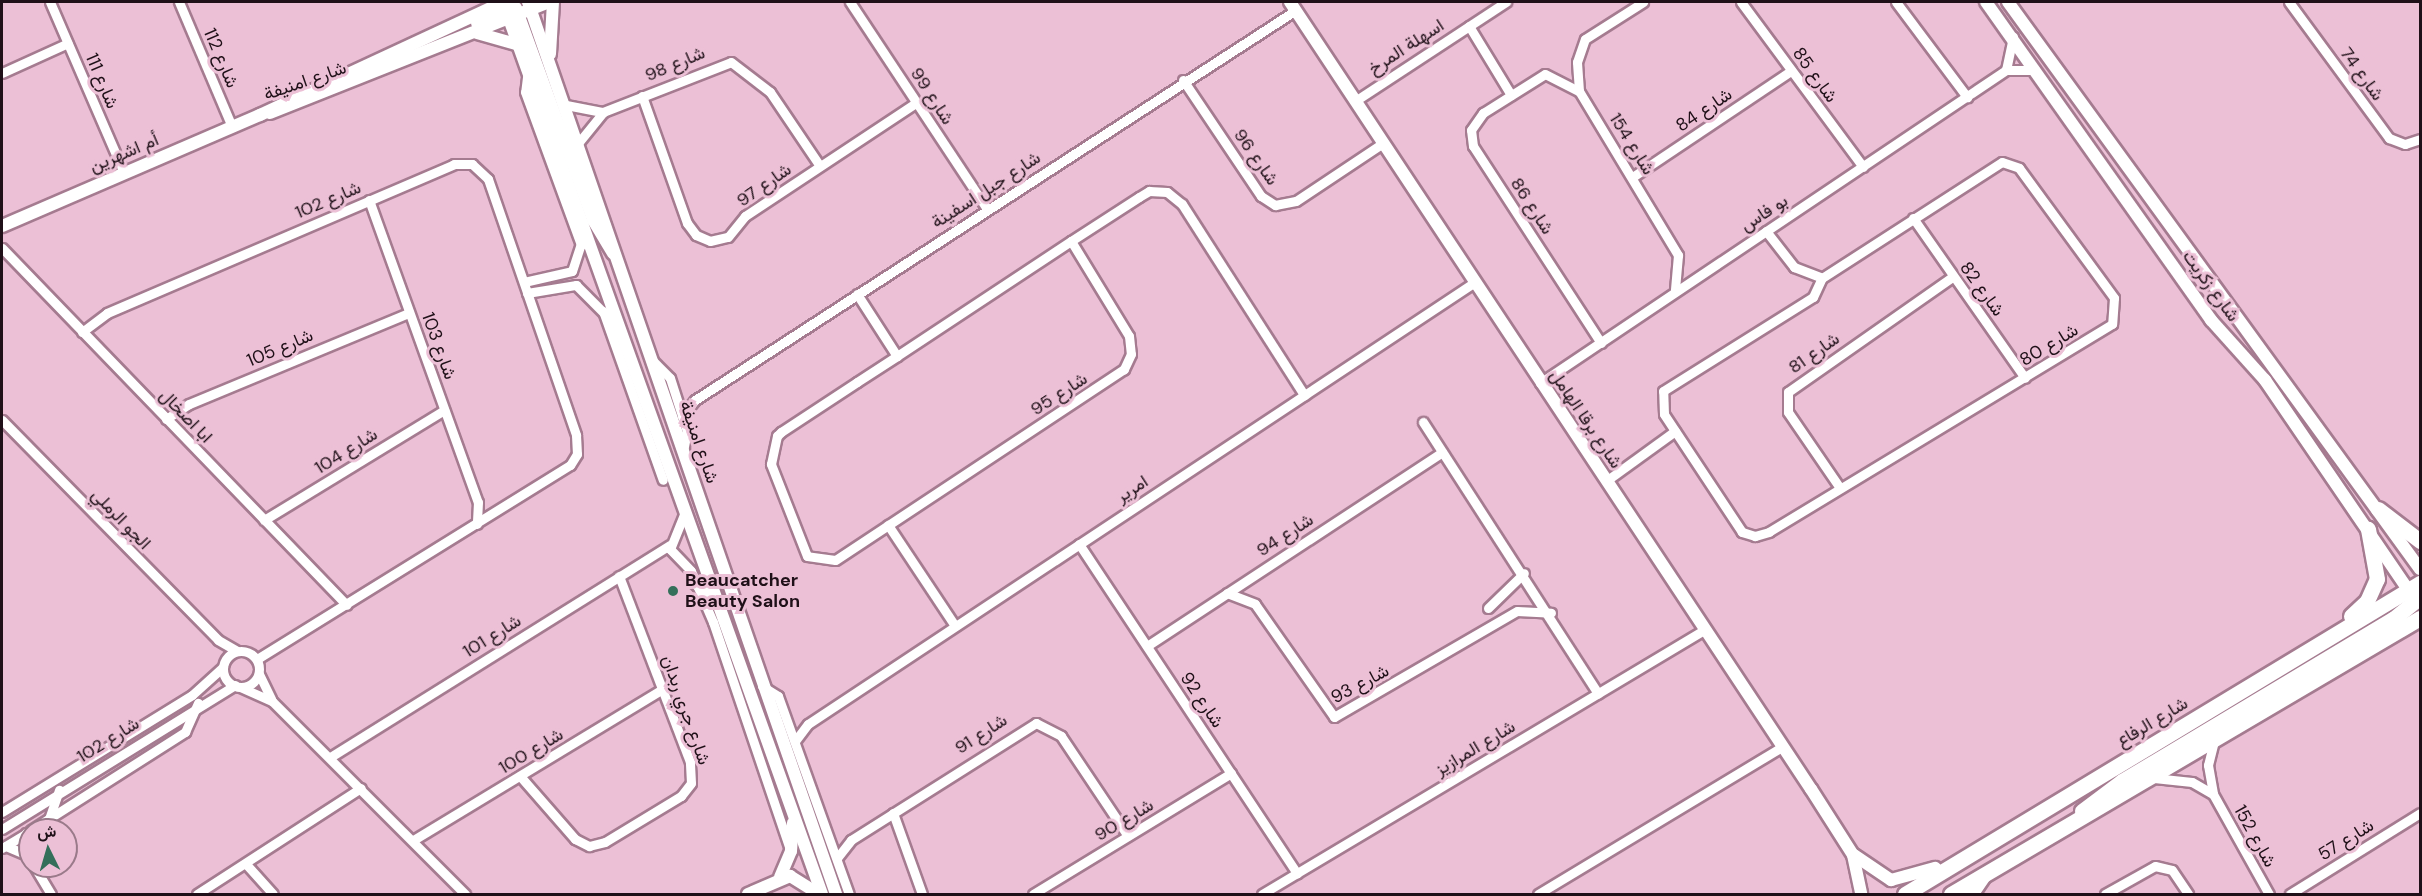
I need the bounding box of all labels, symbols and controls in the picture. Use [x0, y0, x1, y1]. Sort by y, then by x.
street label: اسهلة المرخ [1364, 15, 1448, 79]
street label: شارع 112 [199, 25, 243, 91]
street label: شارع 98 [642, 42, 708, 86]
street label: شارع 85 [1788, 43, 1842, 107]
street label: شارع 74 [2335, 43, 2389, 105]
street label: شارع 111 [81, 50, 123, 112]
street label: شارع امنيفة [261, 57, 349, 105]
street label: شارع 99 [906, 63, 958, 129]
street label: شارع 84 [1672, 83, 1736, 137]
street label: شارع 154 [1605, 109, 1659, 179]
street label: شارع 96 [1229, 125, 1283, 189]
street label: أم اشهرين [86, 129, 162, 177]
street label: شارع جبل اسفينة [928, 147, 1044, 233]
street label: شارع 97 [733, 159, 795, 211]
street label: شارع 86 [1506, 174, 1558, 238]
street label: شارع 102 [292, 177, 364, 223]
street label: بو فاس [1736, 190, 1792, 236]
street label: شارع زكريت [2178, 246, 2244, 326]
street label: شارع 82 [1955, 258, 2009, 320]
street label: شارع 103 [417, 310, 461, 382]
street label: شارع 80 [2016, 319, 2082, 371]
street label: شارع 105 [244, 324, 316, 372]
street label: شارع 81 [1784, 328, 1844, 378]
street label: شارع برقا الهامل [1545, 366, 1627, 472]
street label: شارع 95 [1027, 368, 1091, 420]
street label: ابا اصخال [155, 385, 217, 447]
street label: شارع امنيفة [675, 398, 723, 486]
street label: شارع 104 [311, 423, 381, 479]
street label: امرير [1112, 471, 1152, 507]
street label: الجو الرملي [87, 484, 155, 554]
street label: شارع 94 [1253, 509, 1317, 561]
place label: Beaucatcher Beauty Salon [685, 570, 800, 612]
marker: Beaucatcher Beauty Salon [666, 584, 680, 598]
street label: شارع 101 [459, 610, 525, 662]
street label: شارع جري ربدان [657, 652, 715, 768]
street label: شارع 93 [1327, 660, 1393, 708]
street label: شارع 92 [1176, 668, 1228, 732]
street label: شارع الرفاع [2112, 692, 2192, 752]
street label: شارع 91 [951, 709, 1011, 759]
street label: شارع 102 [73, 713, 143, 767]
street label: شارع المرازيز [1431, 716, 1519, 780]
street label: شارع 100 [495, 723, 567, 779]
street label: شارع 90 [1091, 794, 1157, 846]
street label: شارع 152 [2229, 801, 2281, 871]
street label: شارع 57 [2314, 815, 2378, 865]
north arrow [18, 818, 78, 878]
text: ش [36, 820, 57, 843]

